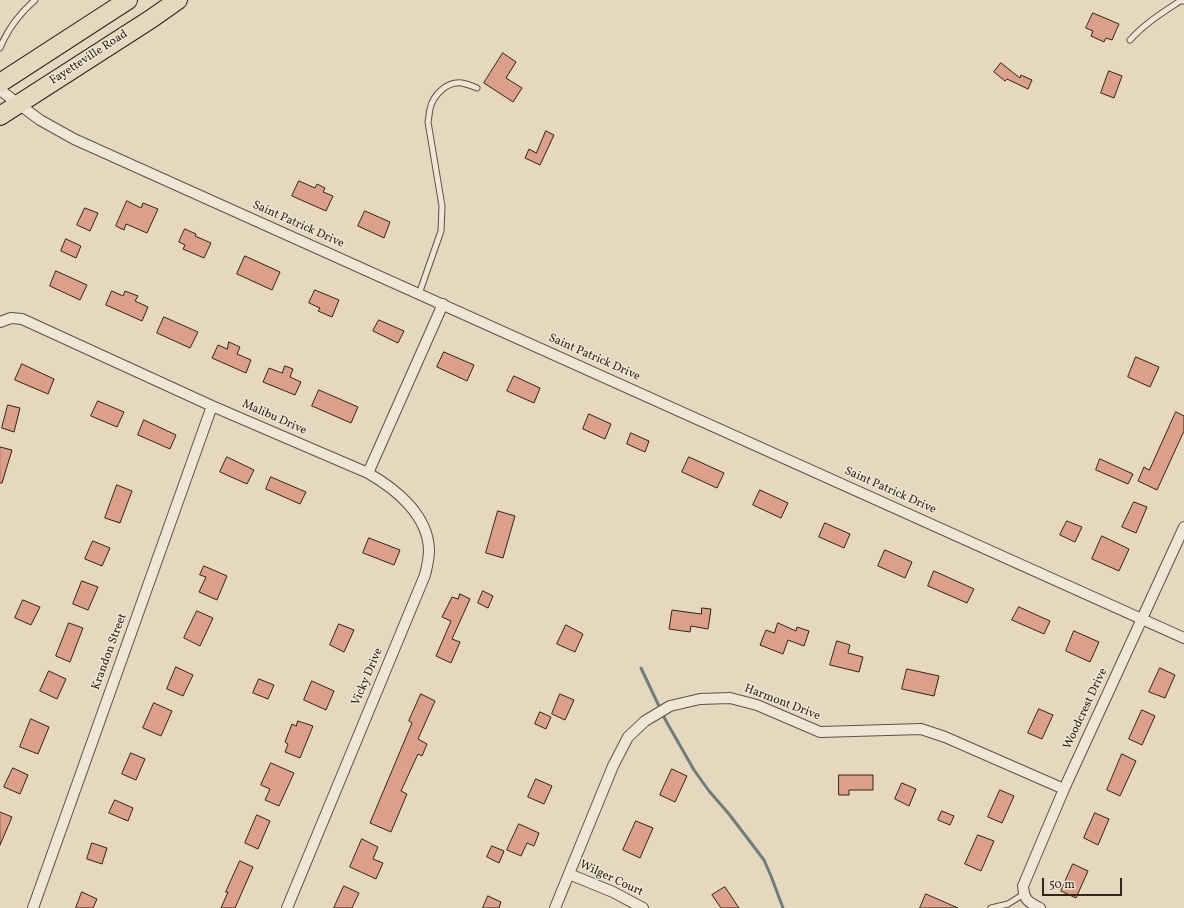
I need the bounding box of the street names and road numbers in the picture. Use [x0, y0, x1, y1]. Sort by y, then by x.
street label: Fayetteville Road [47, 27, 131, 89]
street label: Saint Patrick Drive [250, 198, 346, 252]
street label: Saint Patrick Drive [546, 331, 642, 385]
street label: Malibu Drive [239, 397, 309, 439]
street label: Saint Patrick Drive [842, 464, 938, 518]
street label: Krandon Street [89, 612, 131, 692]
street label: Vicky Drive [349, 646, 387, 708]
street label: Woodcrest Drive [1061, 666, 1111, 752]
street label: Harmont Drive [742, 682, 822, 724]
street label: Wilger Court [577, 858, 645, 900]

